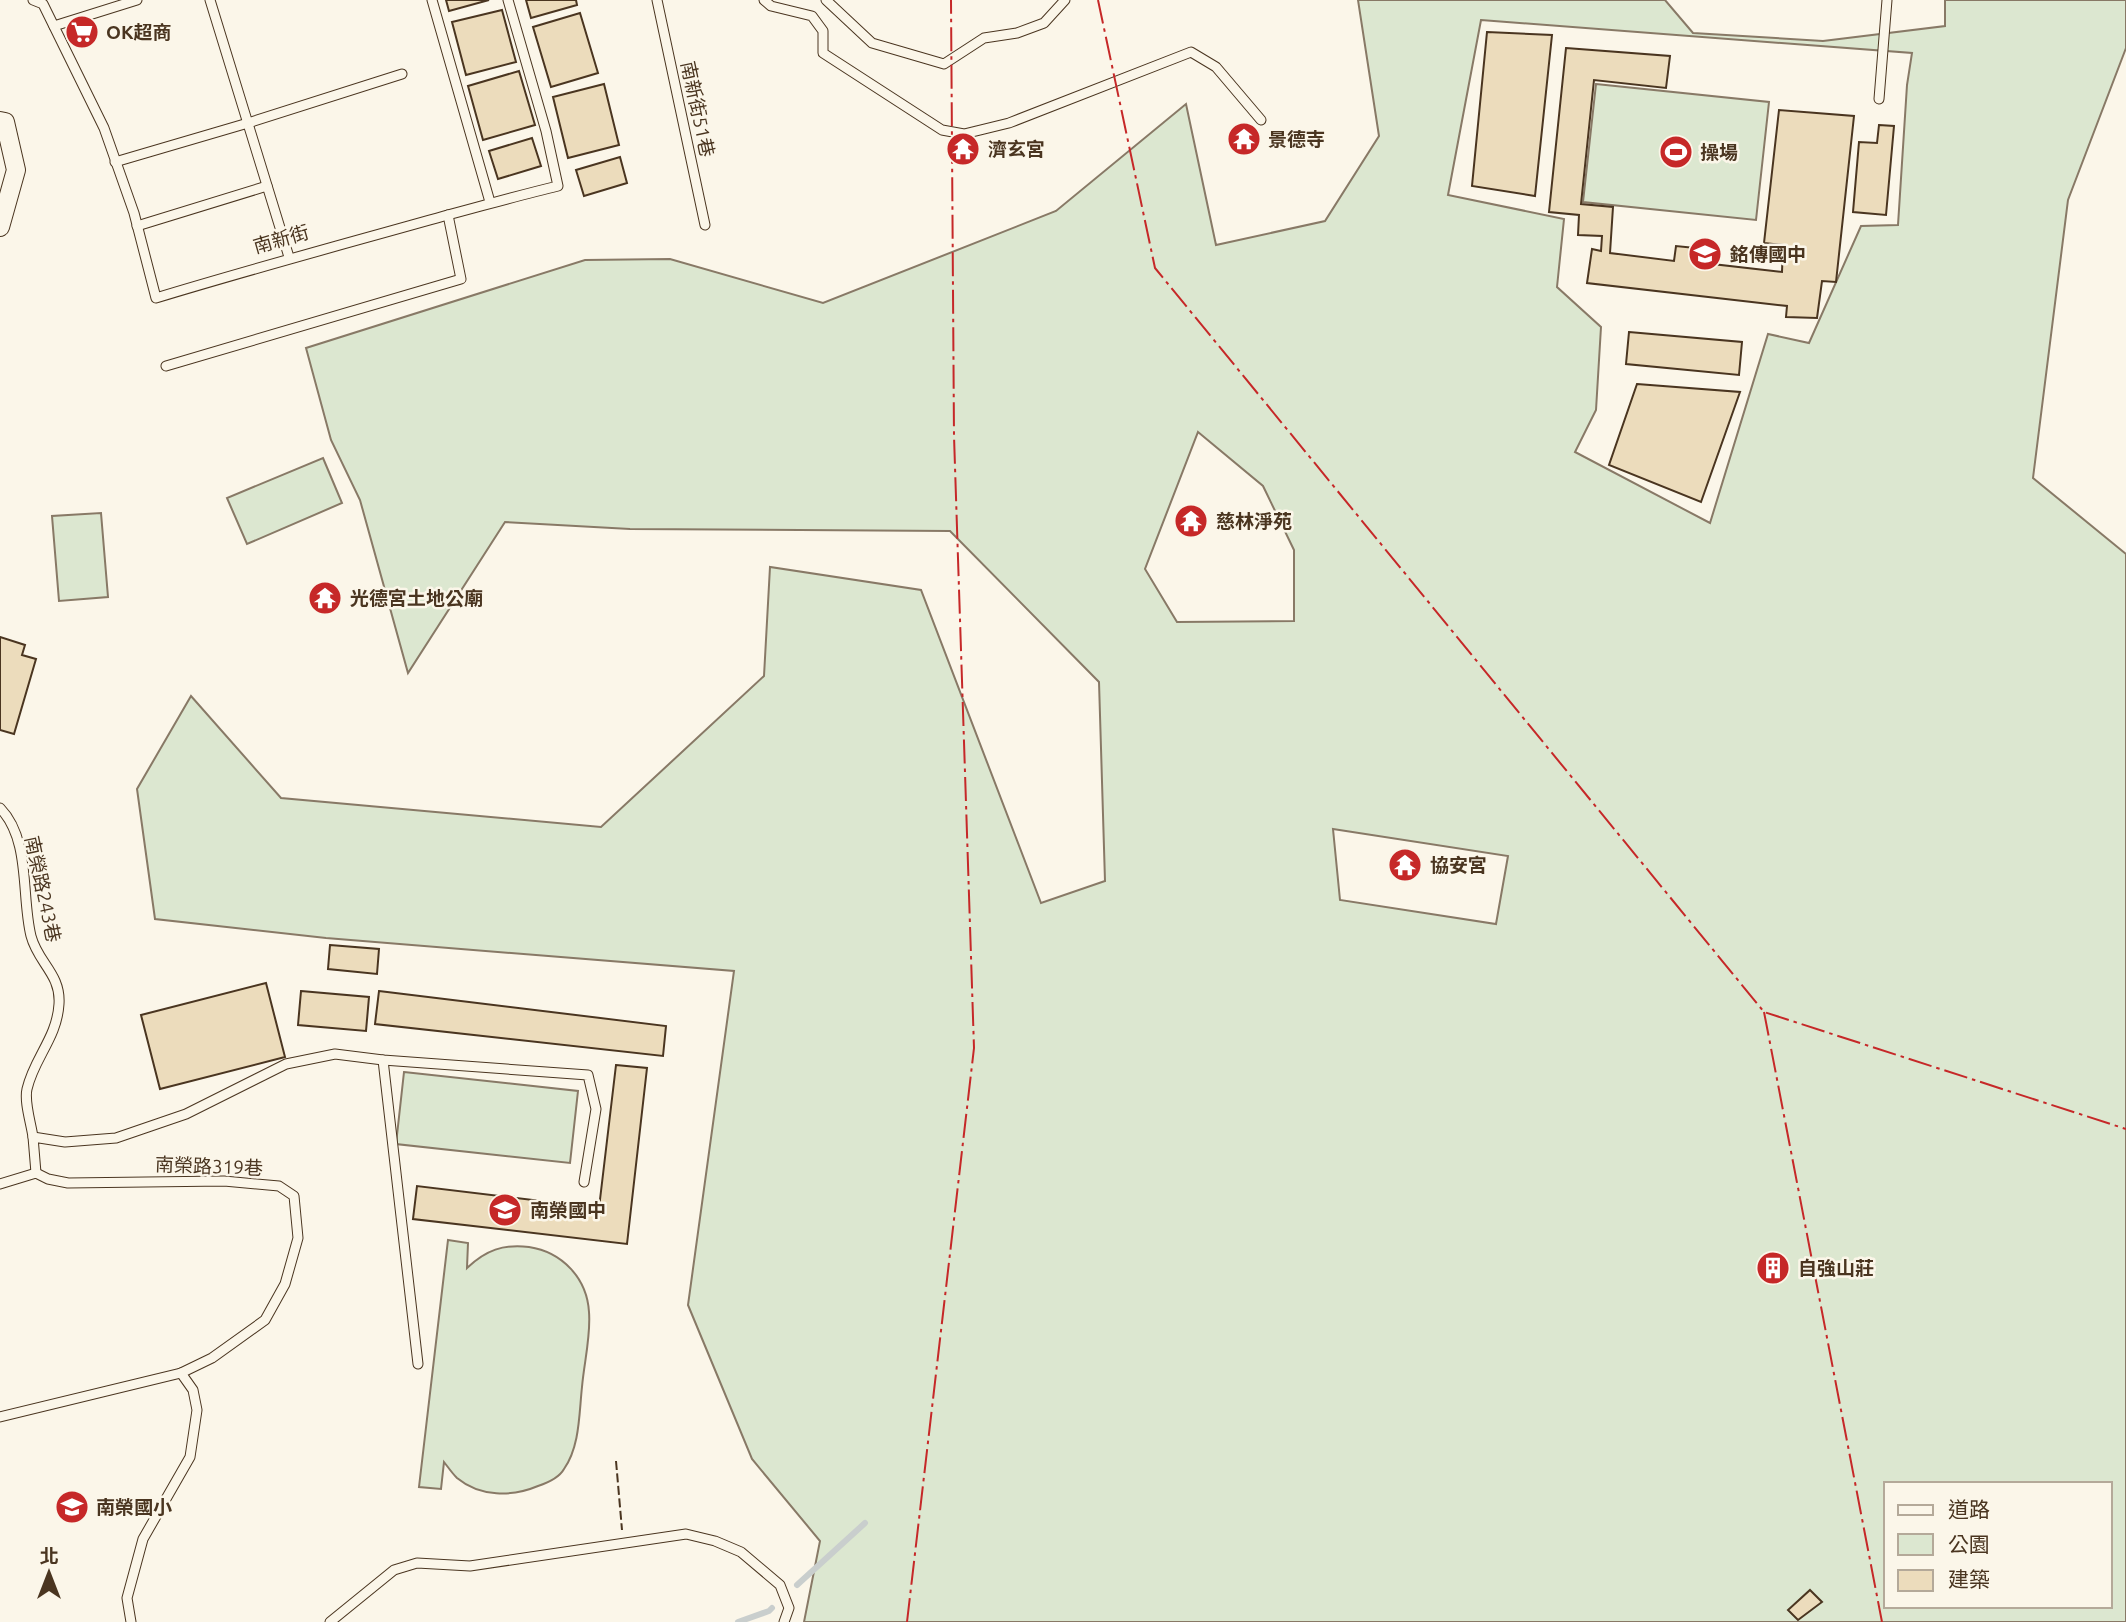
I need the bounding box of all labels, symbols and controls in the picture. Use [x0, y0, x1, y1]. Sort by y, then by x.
supermarket icon: OK超商 [63, 13, 101, 51]
place label: OK超商 [106, 21, 172, 43]
street label: 南新街51巷 [677, 59, 719, 159]
temple icon: 景德寺 [1225, 120, 1263, 158]
place label: 景德寺 [1268, 128, 1325, 150]
temple icon: 濟玄宮 [944, 130, 982, 168]
sports icon: 操場 [1657, 133, 1695, 171]
place label: 濟玄宮 [988, 138, 1045, 160]
place label: 操場 [1700, 141, 1738, 163]
street label: 南新街 [251, 221, 311, 257]
school or university icon: 銘傳國中 [1686, 235, 1724, 273]
place label: 銘傳國中 [1730, 243, 1806, 265]
temple icon: 慈林淨苑 [1172, 502, 1210, 540]
place label: 慈林淨苑 [1216, 510, 1292, 532]
temple icon: 光德宮土地公廟 [306, 579, 344, 617]
place label: 光德宮土地公廟 [350, 587, 483, 609]
street label: 南榮路243巷 [21, 834, 65, 944]
temple icon: 協安宮 [1386, 846, 1424, 884]
place label: 協安宮 [1430, 854, 1487, 876]
street label: 南榮路319巷 [155, 1153, 263, 1179]
school or university icon: 南榮國中 [486, 1191, 524, 1229]
place label: 南榮國中 [530, 1199, 606, 1221]
building icon: 自強山莊 [1754, 1249, 1792, 1287]
place label: 自強山莊 [1798, 1257, 1874, 1279]
legend [1884, 1482, 2112, 1608]
school or university icon: 南榮國小 [53, 1488, 91, 1526]
place label: 南榮國小 [96, 1496, 172, 1518]
text: 道路 [1948, 1497, 1990, 1521]
text: 公園 [1948, 1532, 1990, 1556]
north arrow [14, 1538, 84, 1608]
text: 北 [39, 1545, 59, 1567]
text: 建築 [1948, 1567, 1990, 1591]

